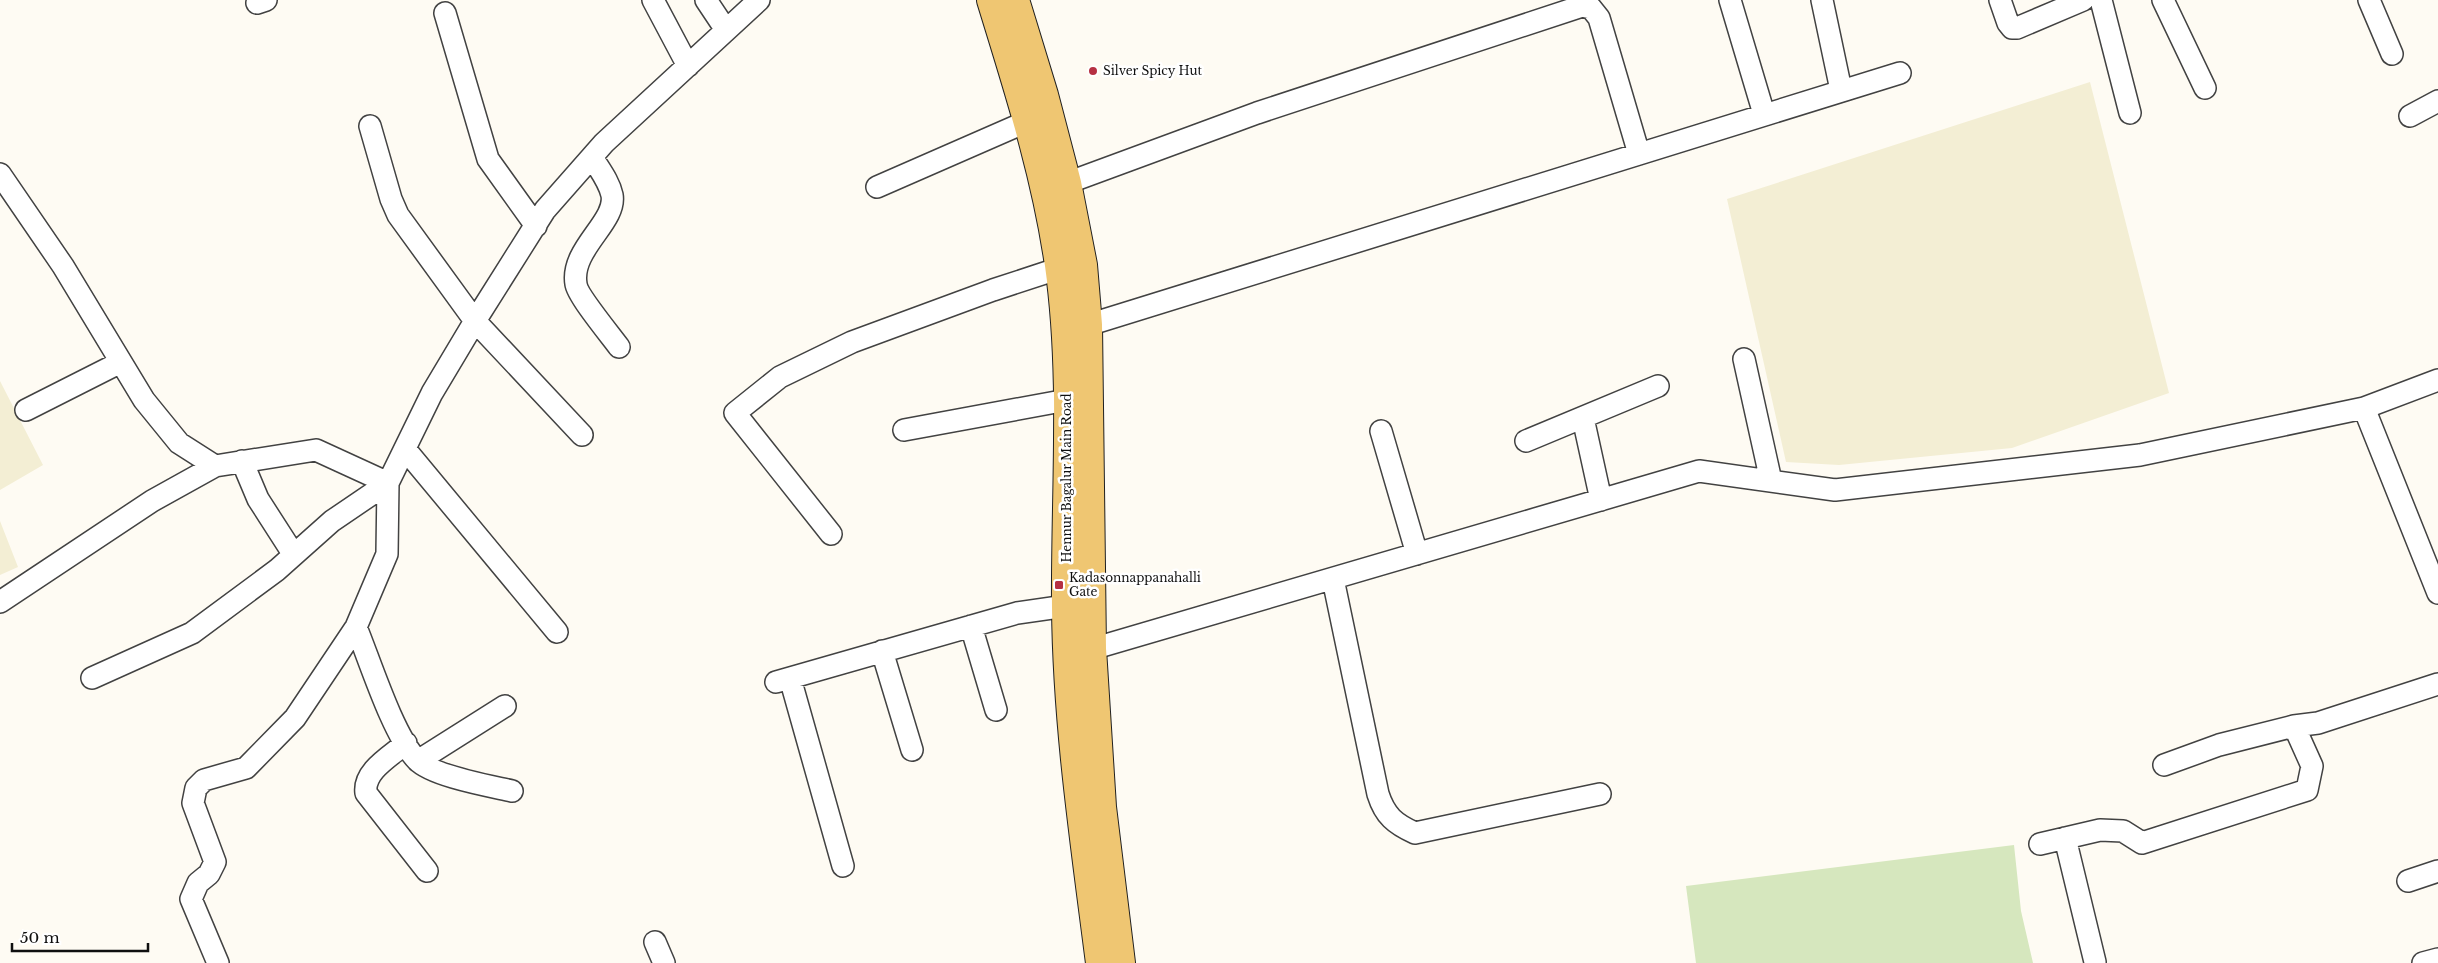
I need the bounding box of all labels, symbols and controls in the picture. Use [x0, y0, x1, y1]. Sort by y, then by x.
place label: Silver Spicy Hut [1103, 63, 1202, 78]
marker: Silver Spicy Hut [1087, 65, 1099, 77]
street label: Hennur Bagalur Main Road [1059, 393, 1074, 563]
place label: Kadasonnappanahalli Gate [1069, 570, 1201, 599]
marker: Kadasonnappanahalli Gate [1053, 579, 1065, 591]
scale bar [12, 920, 149, 952]
text: 50 m [20, 928, 60, 947]

